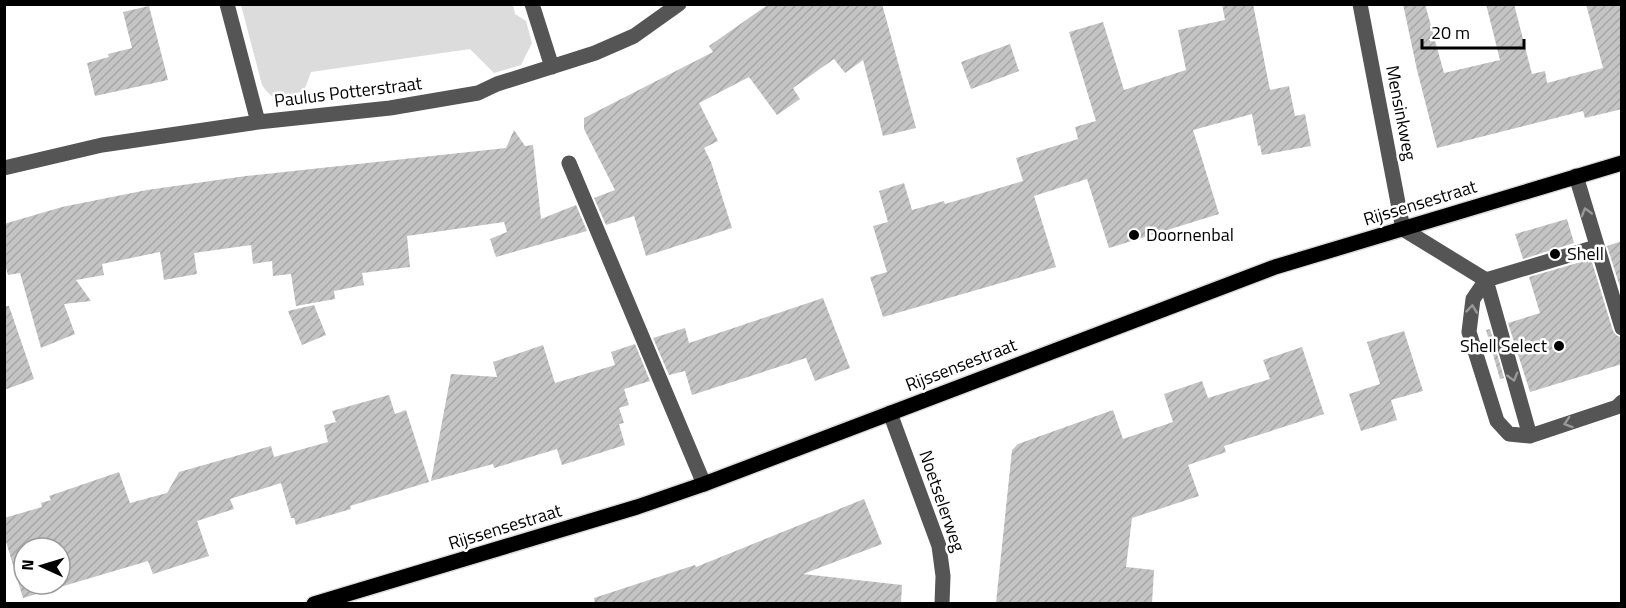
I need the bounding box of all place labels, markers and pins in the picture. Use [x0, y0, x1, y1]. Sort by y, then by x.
place label: Doornenbal [1146, 221, 1234, 248]
marker: Doornenbal [1127, 228, 1141, 242]
place label: Shell [1567, 240, 1604, 267]
marker: Shell [1548, 247, 1562, 261]
place label: Shell Select [1460, 332, 1548, 359]
marker: Shell Select [1552, 339, 1566, 353]

